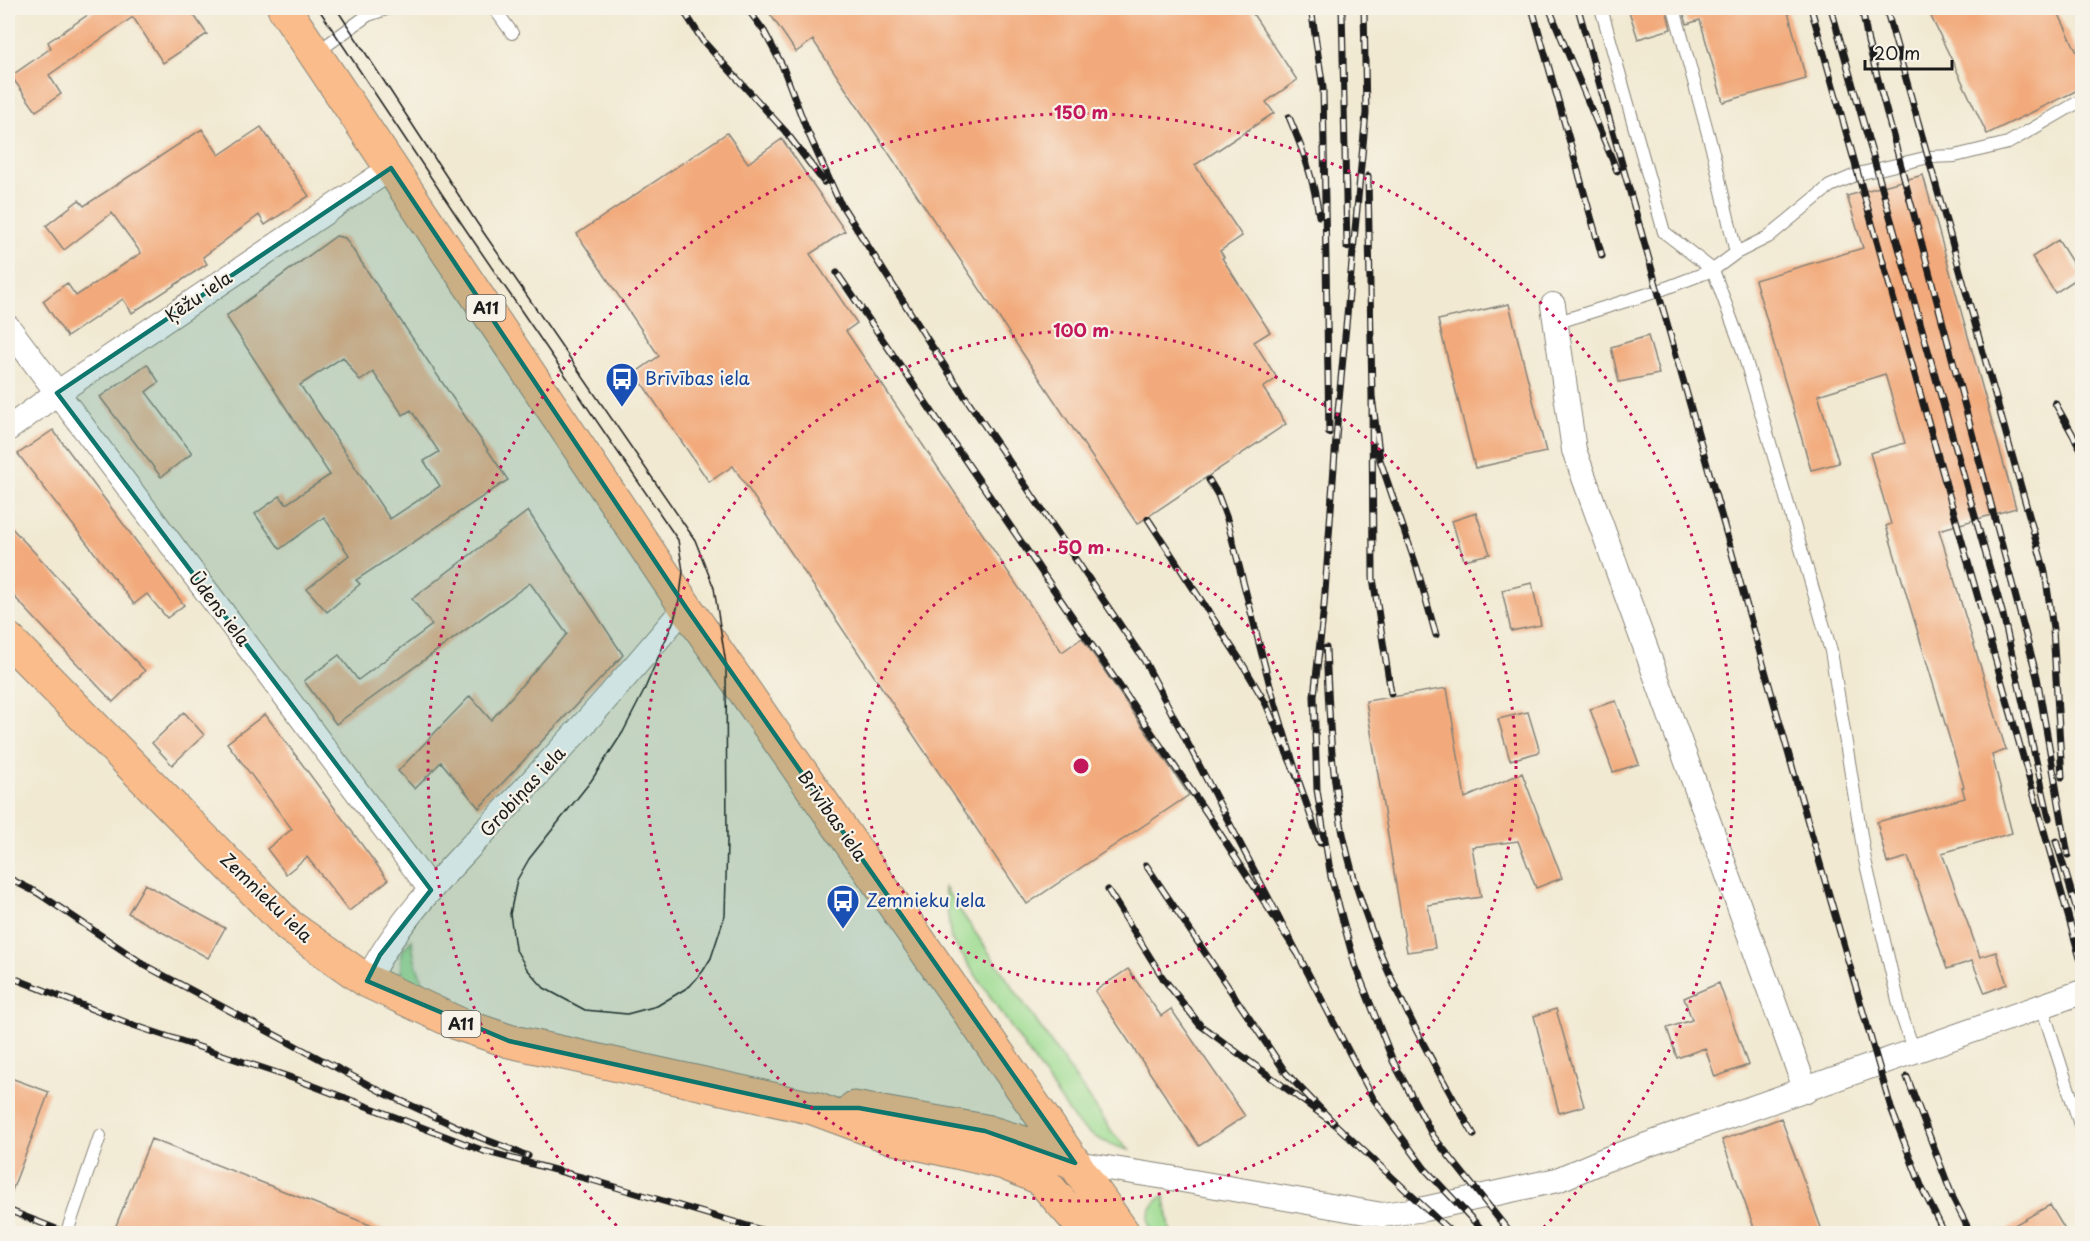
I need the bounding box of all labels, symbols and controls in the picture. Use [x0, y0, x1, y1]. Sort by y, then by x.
scale bar [1865, 33, 1952, 71]
text: 20 m [1874, 39, 1920, 66]
text: 150 m [1054, 98, 1108, 125]
street label: Ķēžu iela [159, 263, 238, 328]
road number: A11 [466, 295, 506, 321]
text: 100 m [1053, 316, 1109, 343]
bus stop icon: Brīvības iela [604, 361, 640, 408]
place label: Brīvības iela [645, 364, 750, 391]
text: 50 m [1058, 533, 1104, 560]
street label: Ūdens iela [183, 565, 258, 652]
street label: Grobiņas iela [473, 739, 572, 842]
centre of rings [1071, 756, 1091, 776]
street label: Brīvības iela [792, 765, 875, 866]
street label: Zemnieku iela [215, 846, 320, 949]
bus stop icon: Zemnieku iela [825, 883, 861, 930]
place label: Zemnieku iela [866, 886, 986, 913]
road number: A11 [442, 1011, 480, 1037]

